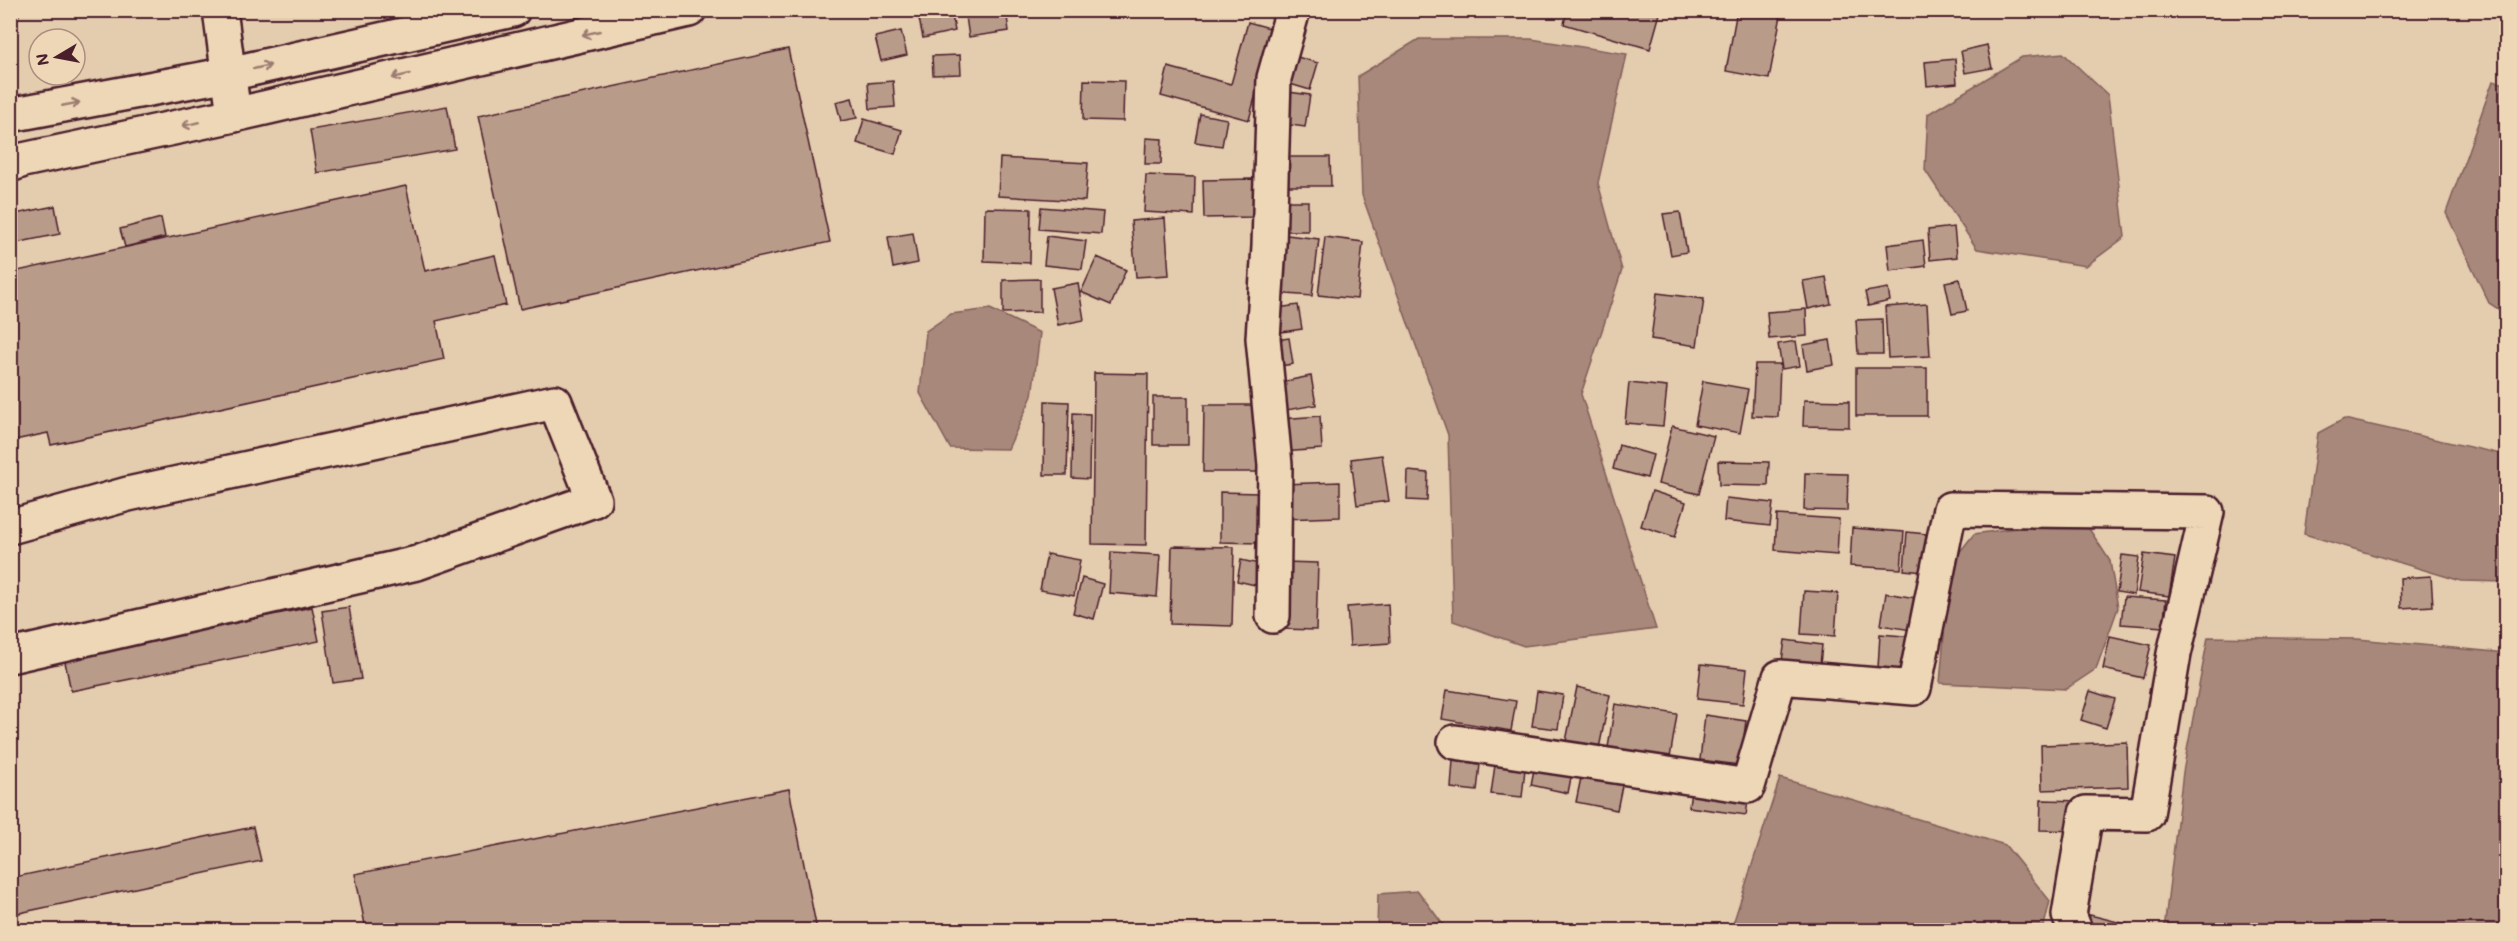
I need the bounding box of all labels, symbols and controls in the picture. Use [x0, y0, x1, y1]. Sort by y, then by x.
north arrow [27, 27, 87, 87]
one-way arrow [582, 27, 601, 39]
text: N [30, 52, 53, 68]
one-way arrow [252, 61, 271, 72]
one-way arrow [392, 71, 411, 83]
one-way arrow [60, 98, 80, 109]
one-way arrow [181, 119, 201, 130]

